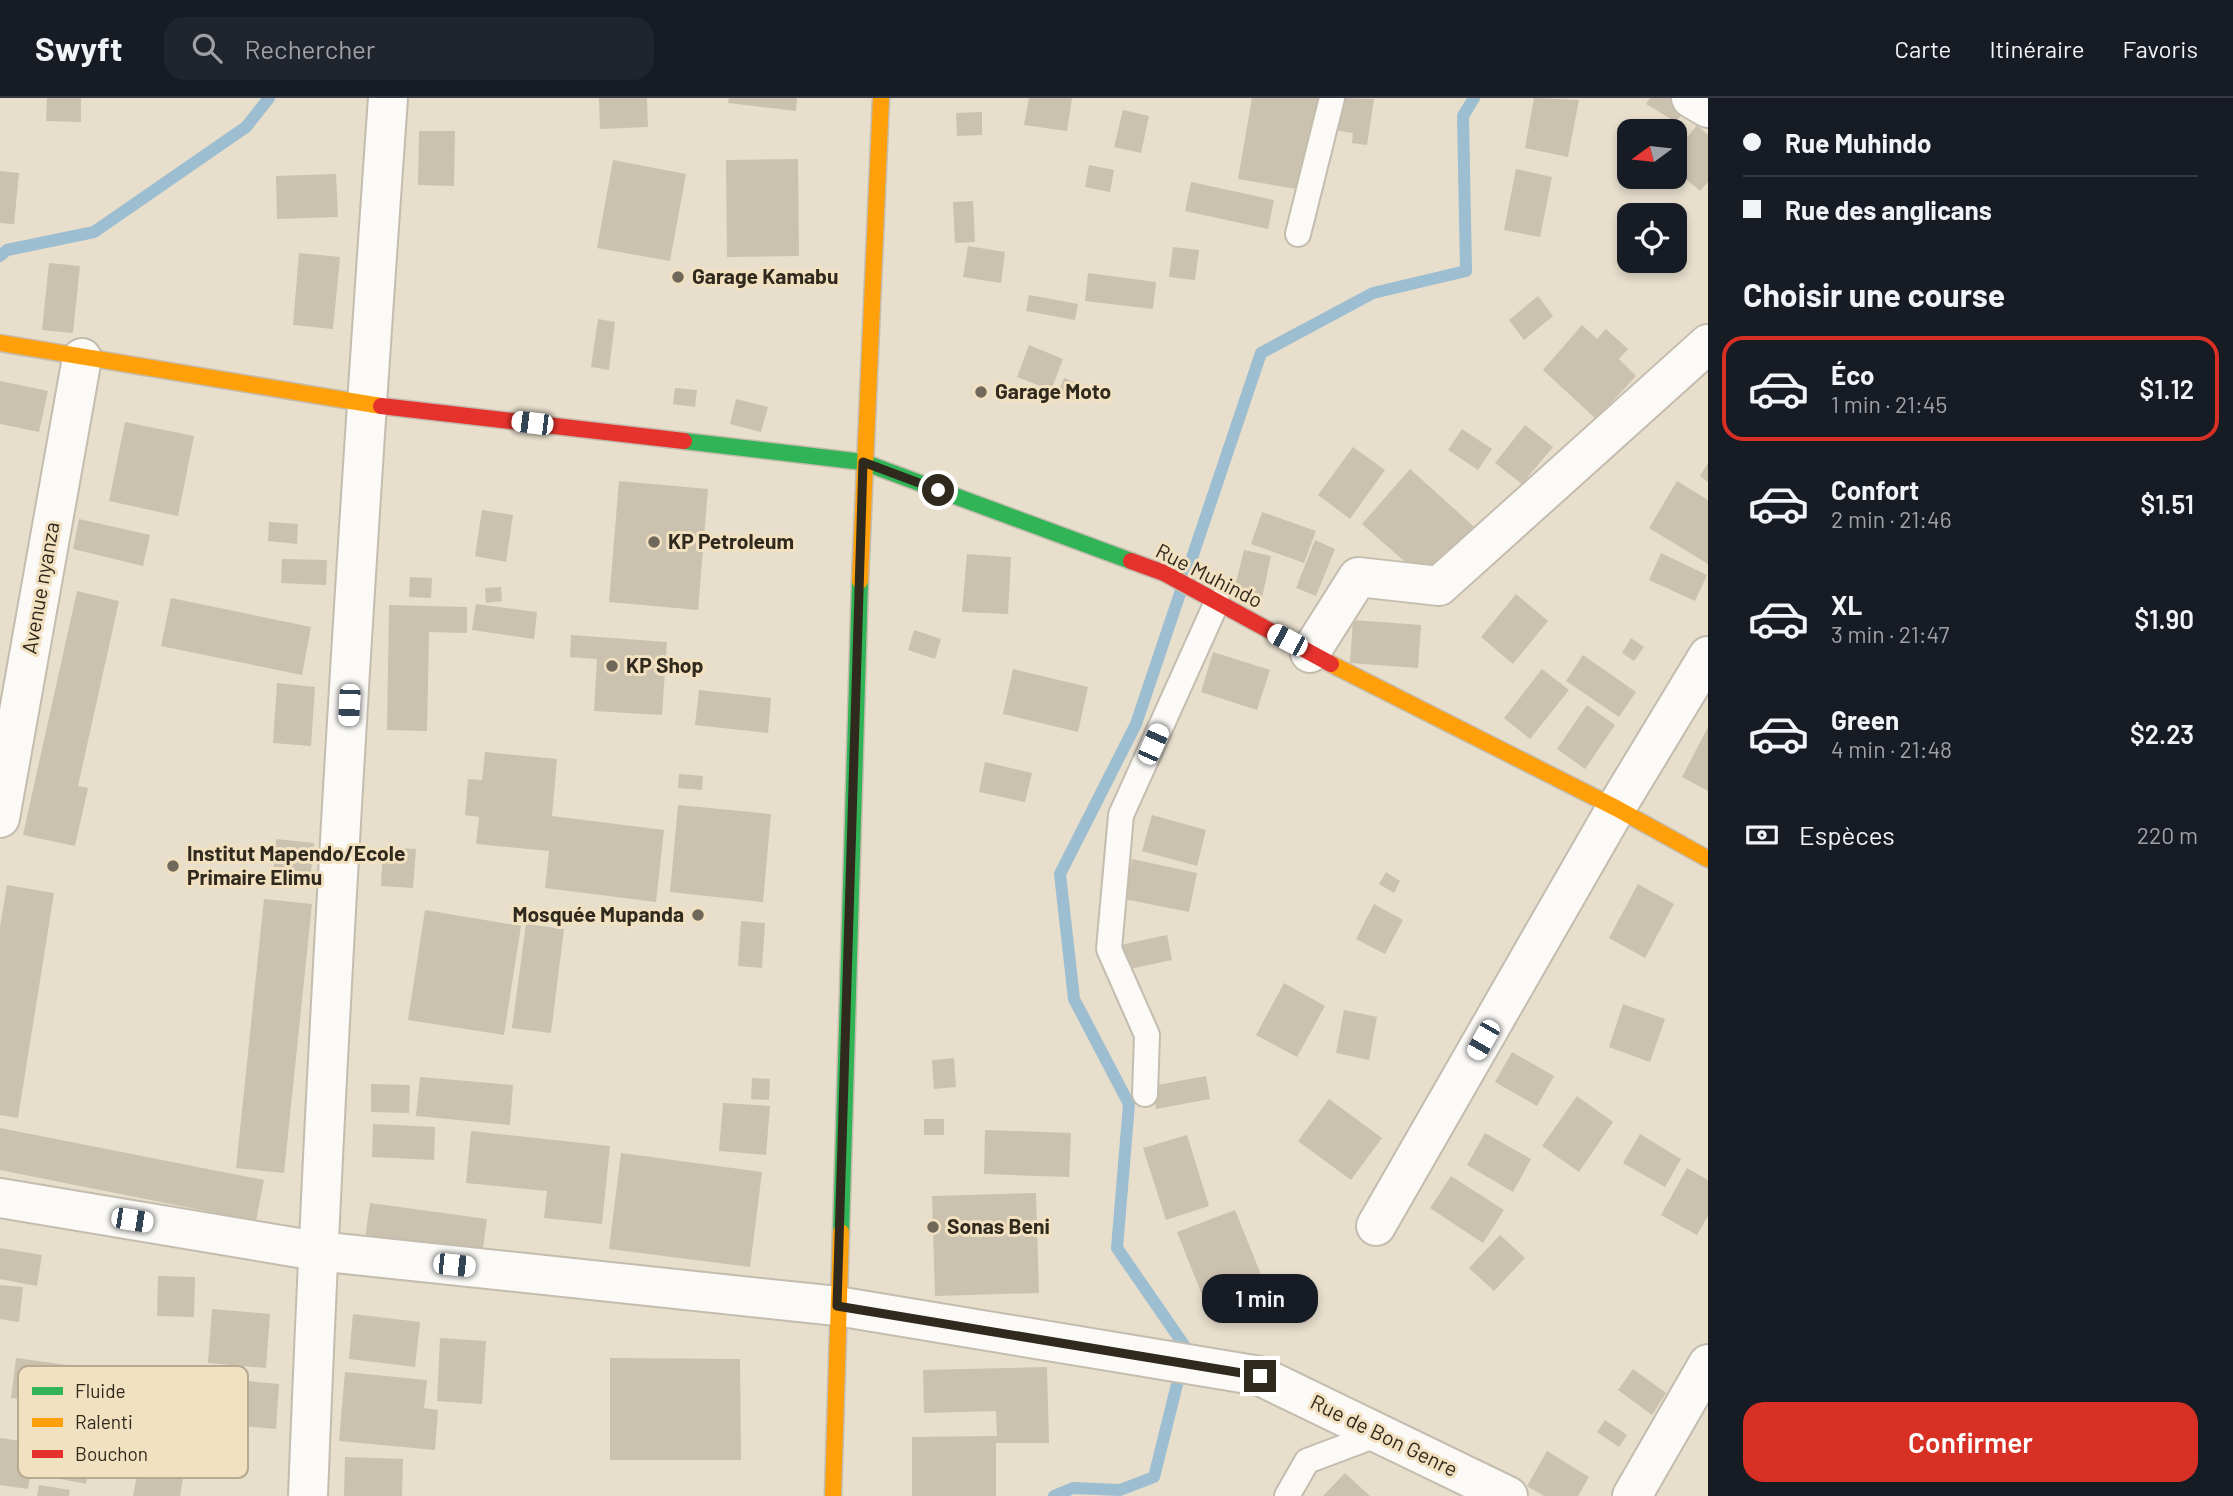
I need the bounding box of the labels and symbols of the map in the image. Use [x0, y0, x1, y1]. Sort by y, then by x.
north arrow [1617, 119, 1687, 189]
place label: Garage Kamabu [692, 263, 838, 288]
marker: Garage Kamabu [670, 269, 686, 285]
place label: Garage Moto [995, 378, 1111, 403]
marker: Garage Moto [973, 384, 989, 400]
car [510, 410, 555, 436]
route start [922, 474, 954, 506]
street label: Avenue nyanza [16, 520, 63, 656]
place label: KP Petroleum [668, 528, 794, 553]
marker: KP Petroleum [646, 534, 662, 550]
street label: Rue Muhindo [1152, 537, 1267, 612]
car [1264, 621, 1311, 659]
place label: KP Shop [626, 652, 703, 677]
marker: KP Shop [604, 658, 620, 674]
car [338, 683, 361, 727]
car [1135, 721, 1172, 767]
place label: Institut Mapendo/Ecole Primaire Elimu [187, 840, 405, 889]
marker: Institut Mapendo/Ecole Primaire Elimu [165, 858, 181, 874]
place label: Mosquée Mupanda [512, 901, 684, 926]
marker: Mosquée Mupanda [690, 907, 706, 923]
car [1464, 1017, 1503, 1063]
car [110, 1206, 155, 1234]
place label: Sonas Beni [947, 1213, 1050, 1238]
marker: Sonas Beni [925, 1219, 941, 1235]
car [433, 1252, 476, 1278]
callout: 1 min [1202, 1274, 1318, 1324]
route end [1244, 1360, 1276, 1392]
legend [18, 1366, 248, 1478]
text: Fluide [75, 1379, 126, 1402]
street label: Rue de Bon Genre [1307, 1388, 1462, 1481]
text: Ralenti [75, 1410, 133, 1433]
text: Bouchon [75, 1442, 148, 1465]

